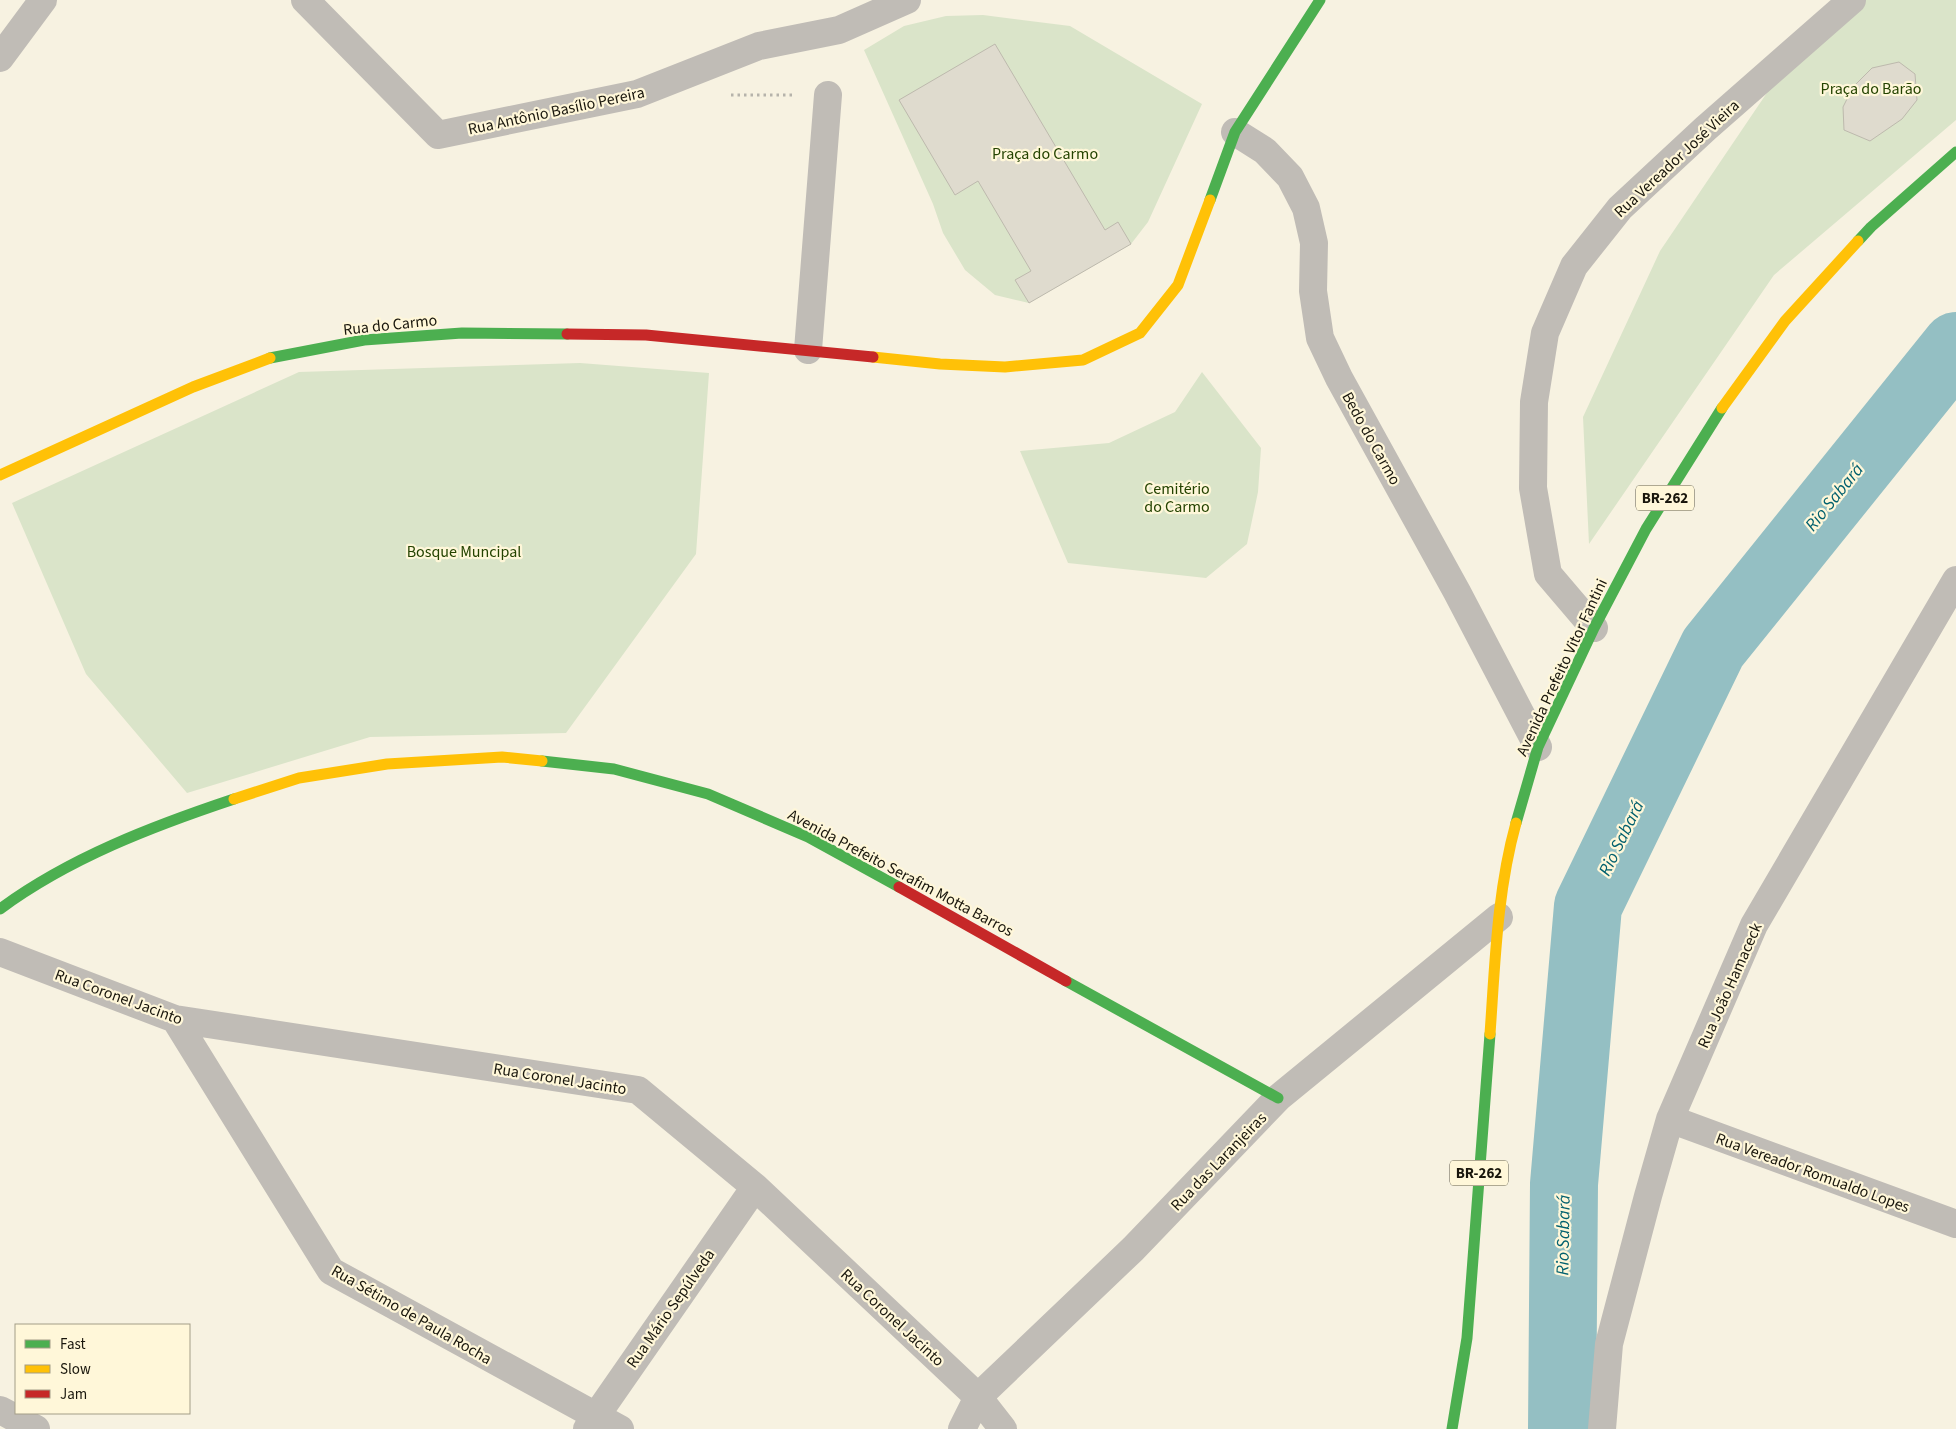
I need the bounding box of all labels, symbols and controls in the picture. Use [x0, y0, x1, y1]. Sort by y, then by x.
park label: Praça do Barão [1821, 78, 1921, 100]
street label: Rua Antônio Basílio Pereira [466, 82, 647, 140]
street label: Rua Vereador José Vieira [1609, 95, 1744, 223]
park label: Praça do Carmo [992, 143, 1098, 165]
street label: Rua do Carmo [342, 309, 438, 341]
street label: Bedo do Carmo [1336, 388, 1406, 489]
water label: Rio Sabará [1799, 458, 1870, 537]
park label: Cemitério do Carmo [1144, 478, 1210, 518]
road number: BR-262 [1636, 486, 1694, 510]
park label: Bosque Muncipal [407, 541, 521, 563]
street label: Avenida Prefeito Vitor Fantini [1511, 575, 1613, 760]
water label: Rio Sabará [1593, 796, 1651, 880]
street label: Avenida Prefeito Serafim Motta Barros [784, 804, 1017, 942]
street label: Rua João Hamaceck [1692, 919, 1767, 1052]
street label: Rua Coronel Jacinto [52, 964, 186, 1030]
street label: Rua Coronel Jacinto [492, 1058, 628, 1100]
street label: Rua das Laranjeiras [1166, 1107, 1272, 1216]
street label: Rua Vereador Romualdo Lopes [1713, 1128, 1913, 1218]
road number: BR-262 [1450, 1160, 1508, 1186]
water label: Rio Sabará [1550, 1194, 1577, 1276]
street label: Rua Mário Sepúlveda [621, 1245, 720, 1372]
street label: Rua Sétimo de Paula Rocha [327, 1260, 496, 1370]
street label: Rua Coronel Jacinto [836, 1264, 949, 1372]
legend [15, 1324, 190, 1414]
text: Fast [60, 1334, 86, 1355]
text: Slow [60, 1359, 91, 1380]
text: Jam [60, 1384, 87, 1405]

